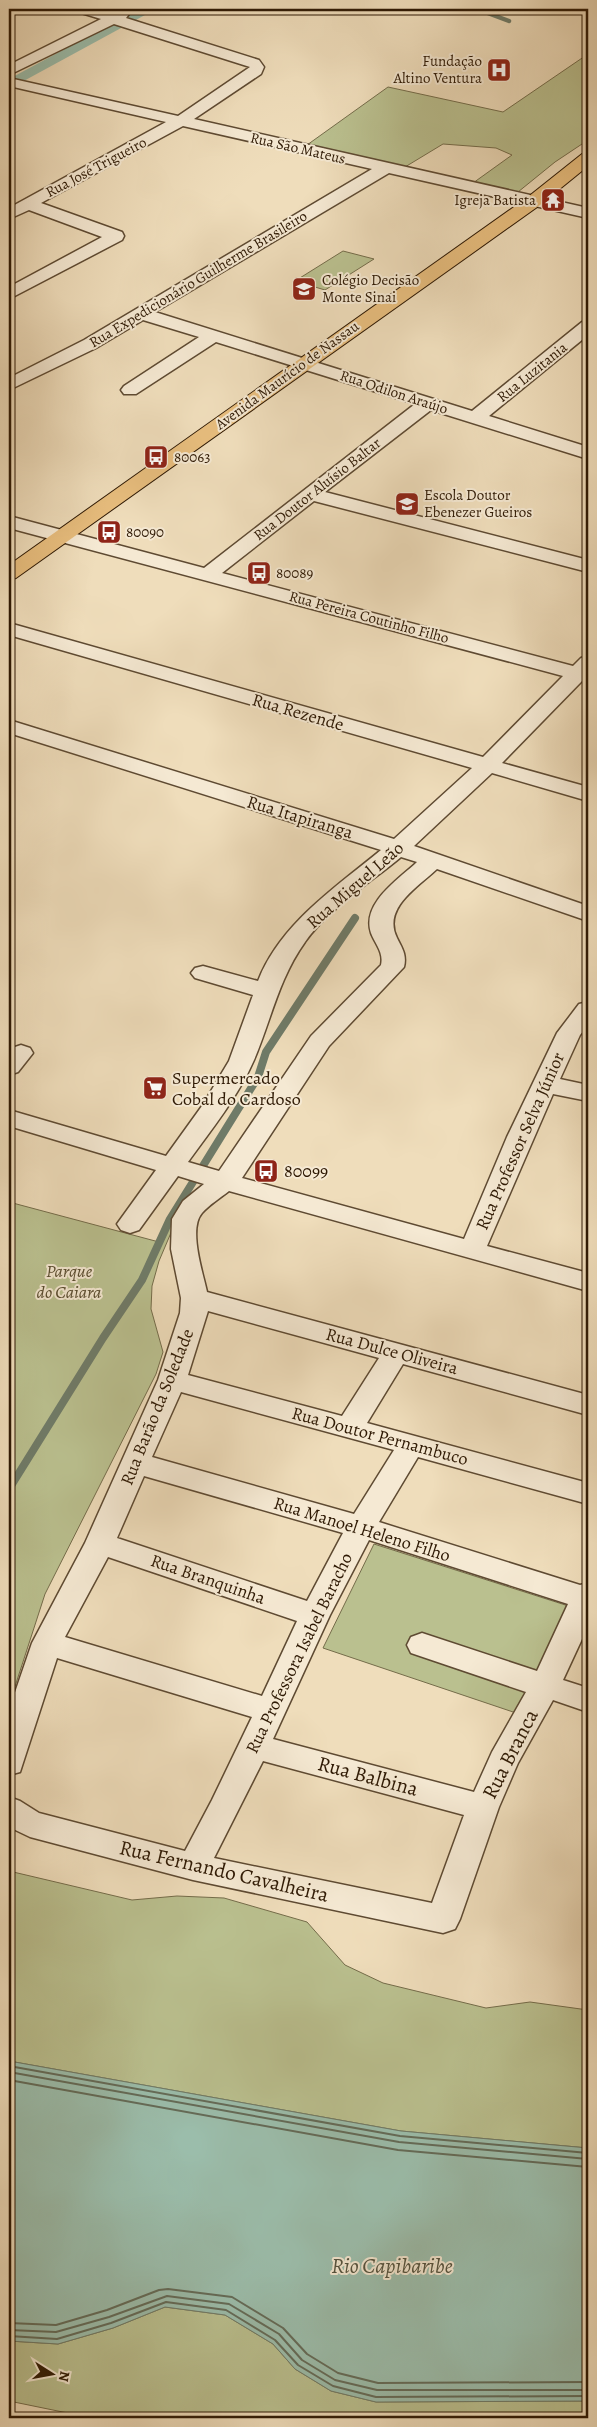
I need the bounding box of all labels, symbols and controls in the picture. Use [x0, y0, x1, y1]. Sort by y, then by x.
place label: Fundação Altino Ventura [392, 51, 482, 88]
hospital icon: Fundação Altino Ventura [486, 57, 512, 83]
street label: Rua São Mateus [248, 127, 348, 169]
street label: Rua José Trigueiro [42, 132, 150, 202]
temple icon: Igreja Batista [540, 187, 566, 213]
place label: Igreja Batista [454, 190, 536, 210]
street label: Rua Expedicionário Guilherme Brasileiro [85, 206, 311, 352]
place label: Colégio Decisão Monte Sinai [322, 270, 419, 307]
school or university icon: Colégio Decisão Monte Sinai [291, 276, 317, 302]
street label: Avenida Maurício de Nassau [210, 316, 364, 435]
street label: Rua Luzitania [493, 337, 571, 407]
street label: Rua Odilon Araújo [338, 365, 450, 419]
street label: Rua Doutor Aluísio Baltar [249, 433, 385, 545]
bus stop icon: 80063 [143, 444, 169, 470]
place label: 80063 [174, 447, 210, 467]
place label: Escola Doutor Ebenezer Gueiros [424, 485, 532, 522]
school or university icon: Escola Doutor Ebenezer Gueiros [394, 491, 420, 517]
bus stop icon: 80090 [96, 519, 122, 545]
place label: 80090 [126, 522, 164, 542]
bus stop icon: 80089 [246, 560, 272, 586]
place label: 80089 [276, 563, 314, 583]
street label: Rua Pereira Coutinho Filho [287, 586, 451, 648]
street label: Rua Rezende [249, 687, 347, 737]
street label: Rua Itapiranga [244, 789, 357, 845]
street label: Rua Miguel Leão [301, 836, 409, 934]
street label: Rua Professor Selva Júnior [470, 1048, 570, 1234]
place label: Supermercado Cobal do Cardoso [172, 1066, 301, 1111]
supermarket icon: Supermercado Cobal do Cardoso [142, 1075, 168, 1101]
bus stop icon: 80099 [253, 1158, 279, 1184]
place label: 80099 [284, 1159, 328, 1183]
park label: Parque do Caiara [37, 1259, 101, 1304]
street label: Rua Dulce Oliveira [323, 1322, 461, 1380]
street label: Rua Barão da Soledade [115, 1325, 199, 1489]
street label: Rua Doutor Pernambuco [289, 1401, 471, 1471]
street label: Rua Manoel Heleno Filho [271, 1491, 453, 1567]
street label: Rua Branquinha [148, 1548, 269, 1610]
street label: Rua Professora Isabel Baracho [240, 1549, 358, 1757]
street label: Rua Branca [475, 1704, 545, 1804]
street label: Rua Balbina [315, 1749, 421, 1803]
street label: Rua Fernando Cavalheira [117, 1833, 332, 1909]
water label: Rio Capibaribe [331, 2251, 453, 2281]
north arrow [28, 2350, 78, 2400]
text: N [54, 2370, 75, 2383]

